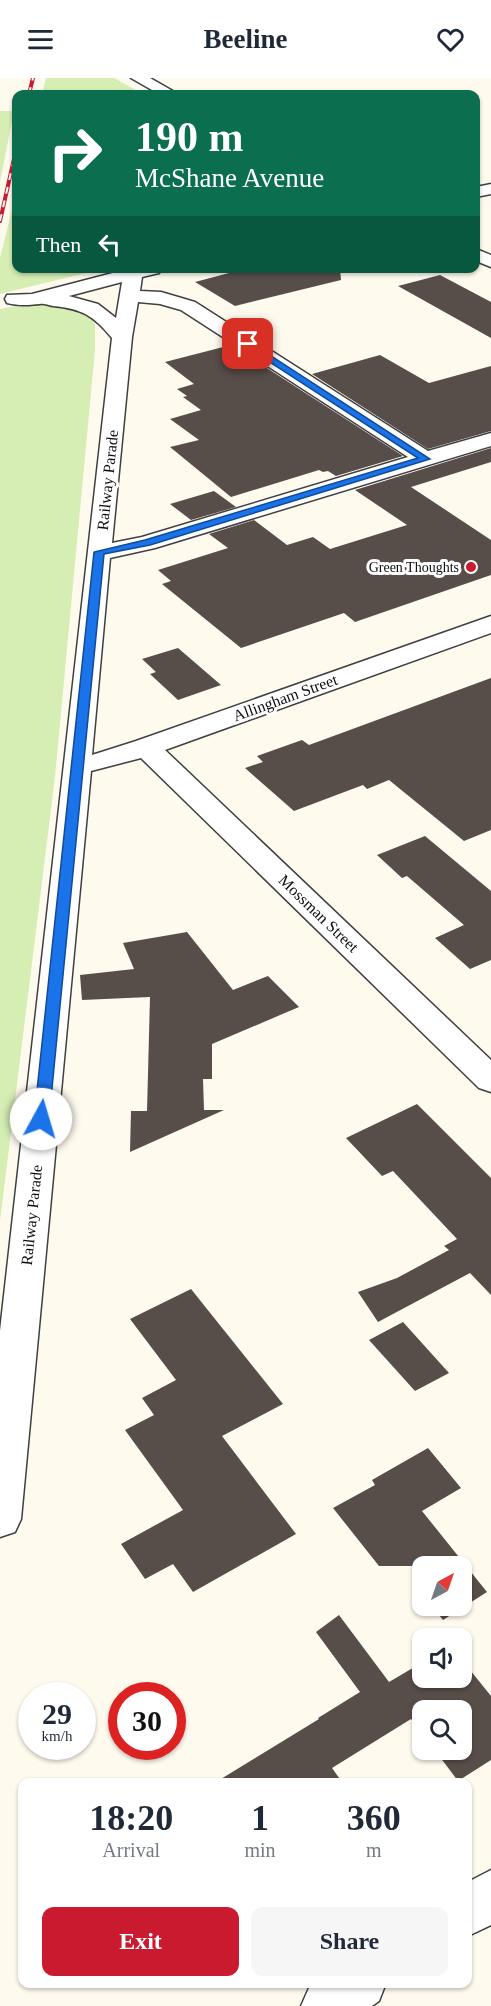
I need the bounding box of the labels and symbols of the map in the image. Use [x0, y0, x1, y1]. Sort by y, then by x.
pin [222, 318, 273, 369]
street label: Railway Parade [94, 429, 122, 531]
place label: Green Thoughts [369, 560, 459, 575]
marker: Green Thoughts [464, 560, 478, 574]
street label: Allingham Street [231, 671, 341, 725]
street label: Mossman Street [276, 871, 362, 956]
position arrow [9, 1087, 73, 1151]
street label: Railway Parade [18, 1164, 46, 1266]
north arrow [412, 1556, 472, 1616]
speed limit sign: 30 [108, 1682, 186, 1760]

